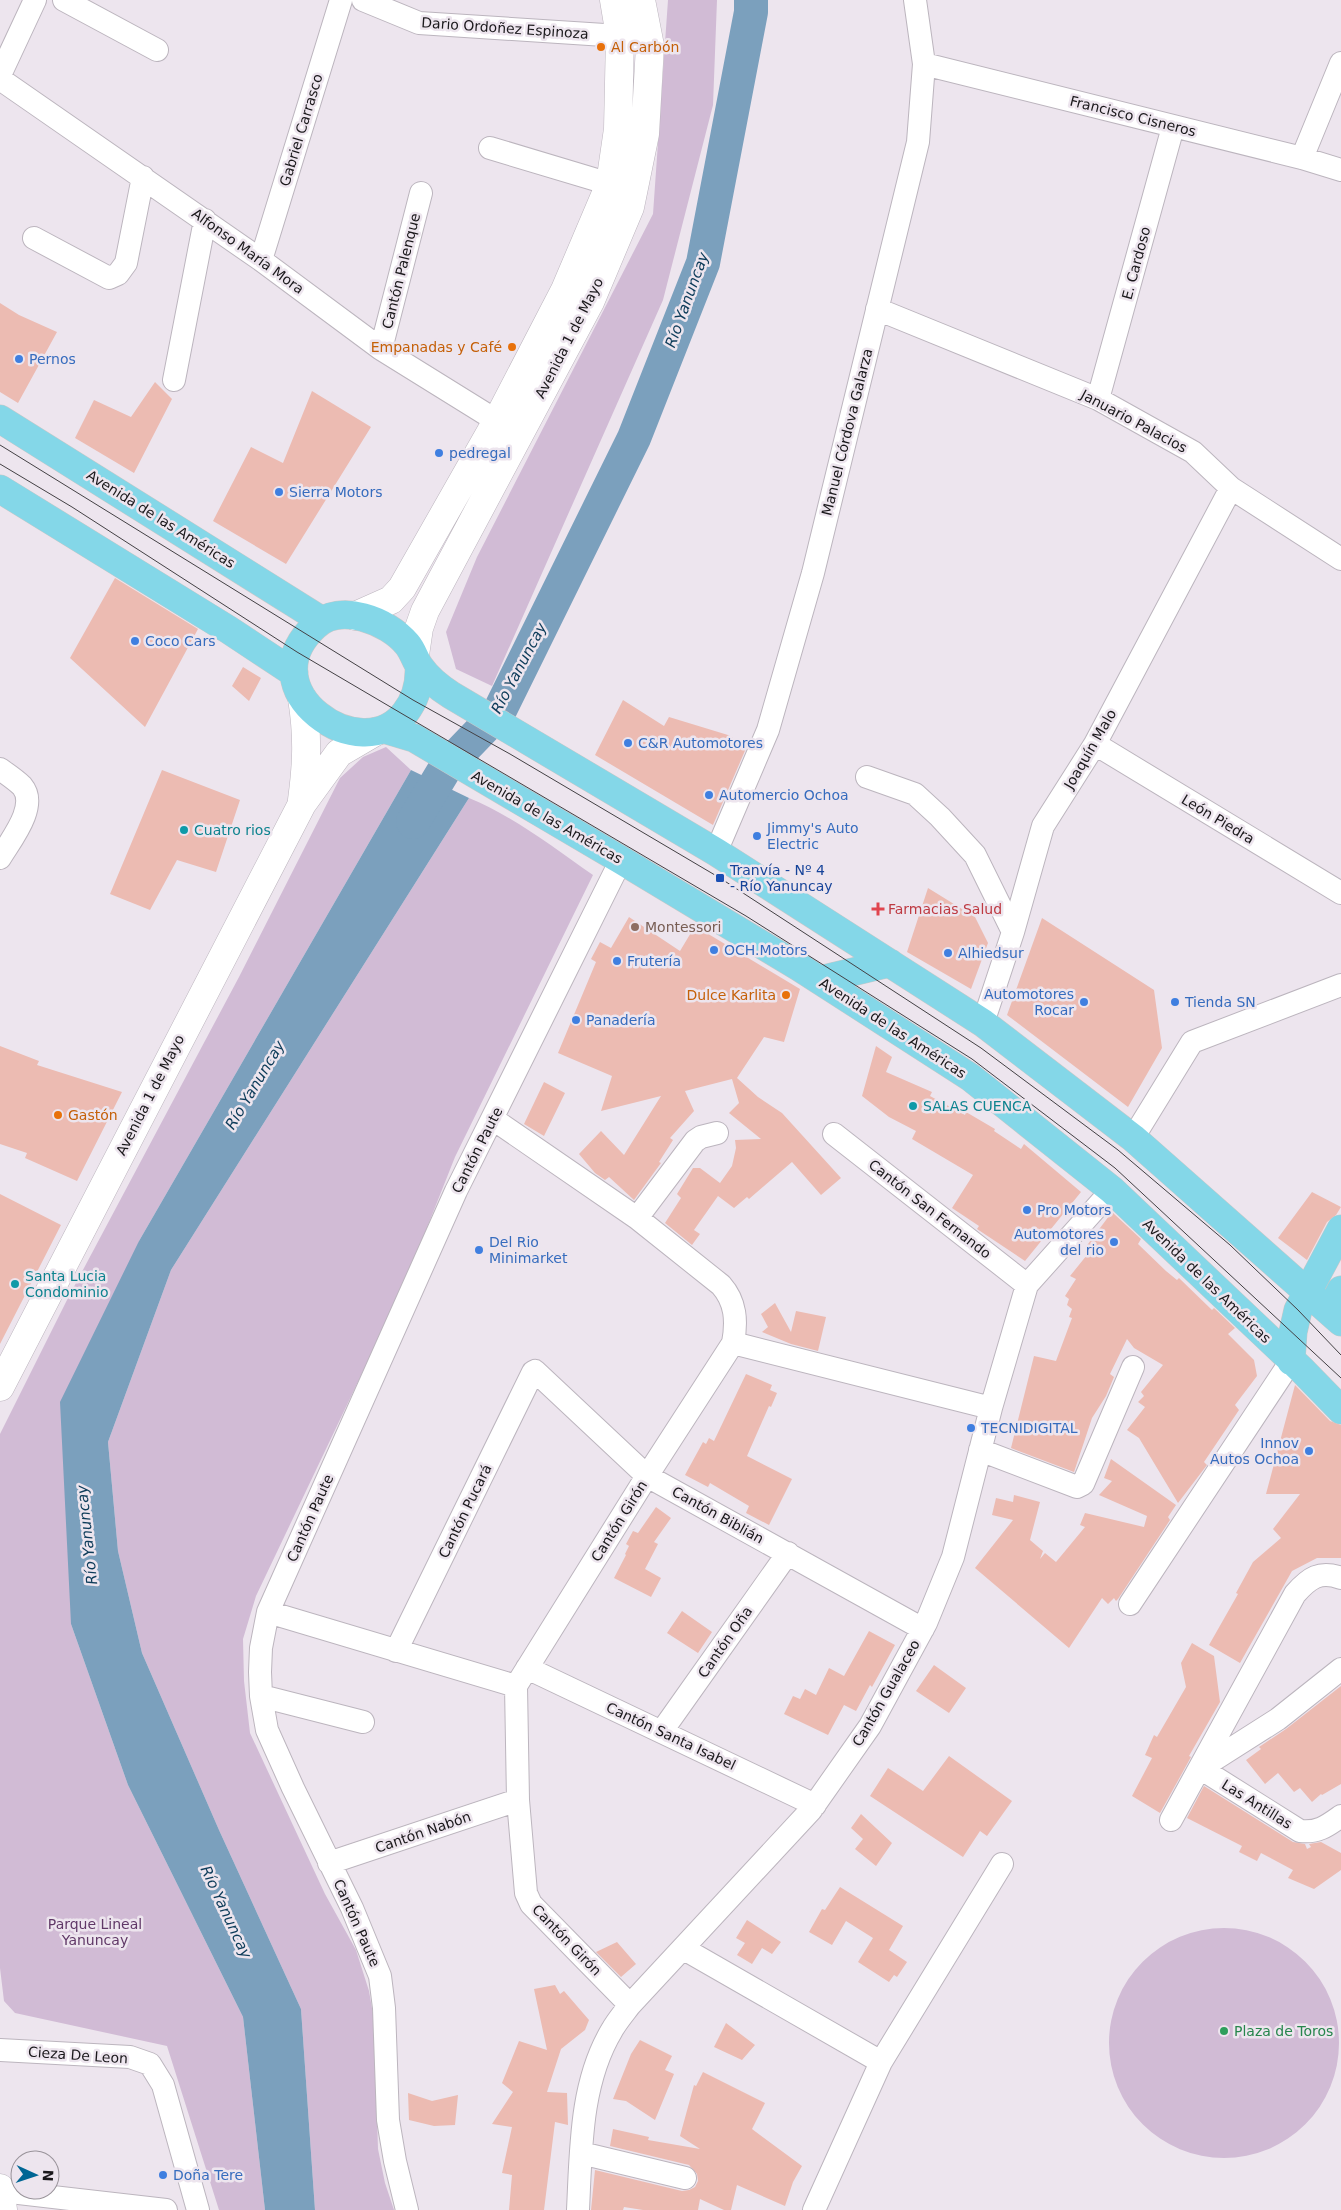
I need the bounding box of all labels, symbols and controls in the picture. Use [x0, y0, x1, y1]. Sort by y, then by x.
street label: Dario Ordoñez Espinoza [421, 14, 589, 42]
place label: Al Carbón [611, 39, 679, 55]
marker: Al Carbón [595, 41, 607, 53]
street label: Gabriel Carrasco [276, 72, 326, 188]
street label: Francisco Cisneros [1068, 93, 1198, 139]
street label: Alfonso María Mora [189, 205, 307, 297]
street label: Cantón Palenque [379, 211, 423, 331]
street label: E. Cardoso [1119, 225, 1153, 301]
water label: Río Yanuncay [661, 249, 713, 350]
street label: Avenida 1 de Mayo [532, 275, 606, 401]
place label: Empanadas y Café [371, 339, 502, 355]
marker: Empanadas y Café [506, 341, 518, 353]
street label: Manuel Córdova Galarza [818, 347, 876, 517]
place label: Pernos [29, 351, 76, 367]
marker: Pernos [13, 353, 25, 365]
street label: Januario Palacios [1077, 386, 1190, 456]
place label: pedregal [449, 445, 511, 461]
marker: pedregal [433, 447, 445, 459]
street label: Avenida de las Américas [84, 467, 238, 571]
place label: Sierra Motors [289, 484, 382, 500]
marker: Sierra Motors [273, 486, 285, 498]
water label: Río Yanuncay [487, 618, 551, 717]
place label: Coco Cars [145, 633, 215, 649]
marker: Coco Cars [129, 635, 141, 647]
street label: Joaquín Malo [1060, 706, 1119, 793]
place label: C&R Automotores [638, 735, 763, 751]
marker: C&R Automotores [622, 737, 634, 749]
street label: Avenida de las Américas [469, 767, 625, 867]
place label: Automercio Ochoa [719, 787, 849, 803]
marker: Automercio Ochoa [703, 789, 715, 801]
street label: León Piedra [1179, 791, 1257, 847]
place label: Jimmy's Auto Electric [766, 820, 859, 852]
place label: Cuatro rios [194, 822, 271, 838]
marker: Cuatro rios [178, 824, 190, 836]
marker: Jimmy's Auto Electric [751, 830, 763, 842]
place label: Tranvía - Nº 4 - Río Yanuncay [729, 862, 833, 894]
marker: Tranvía - Nº 4 - Río Yanuncay [714, 872, 726, 884]
place label: Farmacias Salud [888, 901, 1002, 917]
marker: Farmacias Salud [872, 903, 884, 915]
place label: Montessori [645, 919, 721, 935]
marker: Montessori [629, 921, 641, 933]
place label: OCH.Motors [724, 942, 807, 958]
marker: OCH.Motors [708, 944, 720, 956]
place label: Alhiedsur [958, 945, 1024, 961]
marker: Alhiedsur [942, 947, 954, 959]
place label: Frutería [627, 953, 681, 969]
marker: Frutería [611, 955, 623, 967]
street label: Avenida de las Américas [817, 975, 969, 1081]
place label: Automotores Rocar [984, 986, 1074, 1018]
place label: Dulce Karlita [687, 987, 776, 1003]
marker: Dulce Karlita [780, 989, 792, 1001]
place label: Tienda SN [1184, 994, 1256, 1010]
marker: Automotores Rocar [1078, 996, 1090, 1008]
marker: Tienda SN [1169, 996, 1181, 1008]
place label: Panadería [586, 1012, 656, 1028]
marker: Panadería [570, 1014, 582, 1026]
street label: Avenida 1 de Mayo [113, 1032, 187, 1158]
water label: Río Yanuncay [221, 1036, 289, 1133]
place label: SALAS CUENCA [923, 1098, 1032, 1114]
marker: SALAS CUENCA [907, 1100, 919, 1112]
street label: Cantón Paute [449, 1104, 505, 1196]
place label: Gastón [68, 1107, 118, 1123]
marker: Gastón [52, 1109, 64, 1121]
street label: Cantón San Fernando [866, 1156, 994, 1262]
place label: Pro Motors [1037, 1202, 1111, 1218]
marker: Pro Motors [1021, 1204, 1033, 1216]
street label: Avenida de las Américas [1140, 1216, 1274, 1346]
place label: Automotores del rio [1014, 1226, 1104, 1258]
place label: Del Rio Minimarket [489, 1234, 568, 1266]
marker: Automotores del rio [1108, 1236, 1120, 1248]
marker: Del Rio Minimarket [473, 1244, 485, 1256]
place label: Santa Lucia Condominio [25, 1268, 109, 1300]
marker: Santa Lucia Condominio [9, 1278, 21, 1290]
place label: TECNIDIGITAL [980, 1420, 1078, 1436]
marker: TECNIDIGITAL [965, 1422, 977, 1434]
place label: Innov Autos Ochoa [1210, 1435, 1299, 1467]
marker: Innov Autos Ochoa [1303, 1445, 1315, 1457]
street label: Cantón Pucará [435, 1462, 495, 1560]
street label: Cantón Paute [284, 1472, 336, 1564]
street label: Cantón Girón [588, 1478, 650, 1564]
water label: Río Yanuncay [73, 1483, 101, 1586]
street label: Cantón Biblián [669, 1483, 767, 1547]
street label: Cantón Oña [695, 1603, 755, 1681]
street label: Cantón Gualaceo [849, 1637, 923, 1749]
street label: Cantón Santa Isabel [604, 1699, 738, 1773]
street label: Las Antillas [1219, 1776, 1295, 1832]
street label: Cantón Nabón [373, 1808, 473, 1856]
water label: Río Yanuncay [197, 1863, 256, 1962]
street label: Cantón Paute [331, 1877, 383, 1969]
street label: Cantón Girón [529, 1901, 605, 1979]
park label: Parque Lineal Yanuncay [48, 1916, 142, 1948]
place label: Plaza de Toros [1234, 2023, 1333, 2039]
marker: Plaza de Toros [1218, 2025, 1230, 2037]
street label: Cieza De Leon [28, 2044, 128, 2066]
north arrow [10, 2150, 60, 2200]
place label: Doña Tere [173, 2167, 243, 2183]
text: N [40, 2169, 56, 2182]
marker: Doña Tere [157, 2169, 169, 2181]

